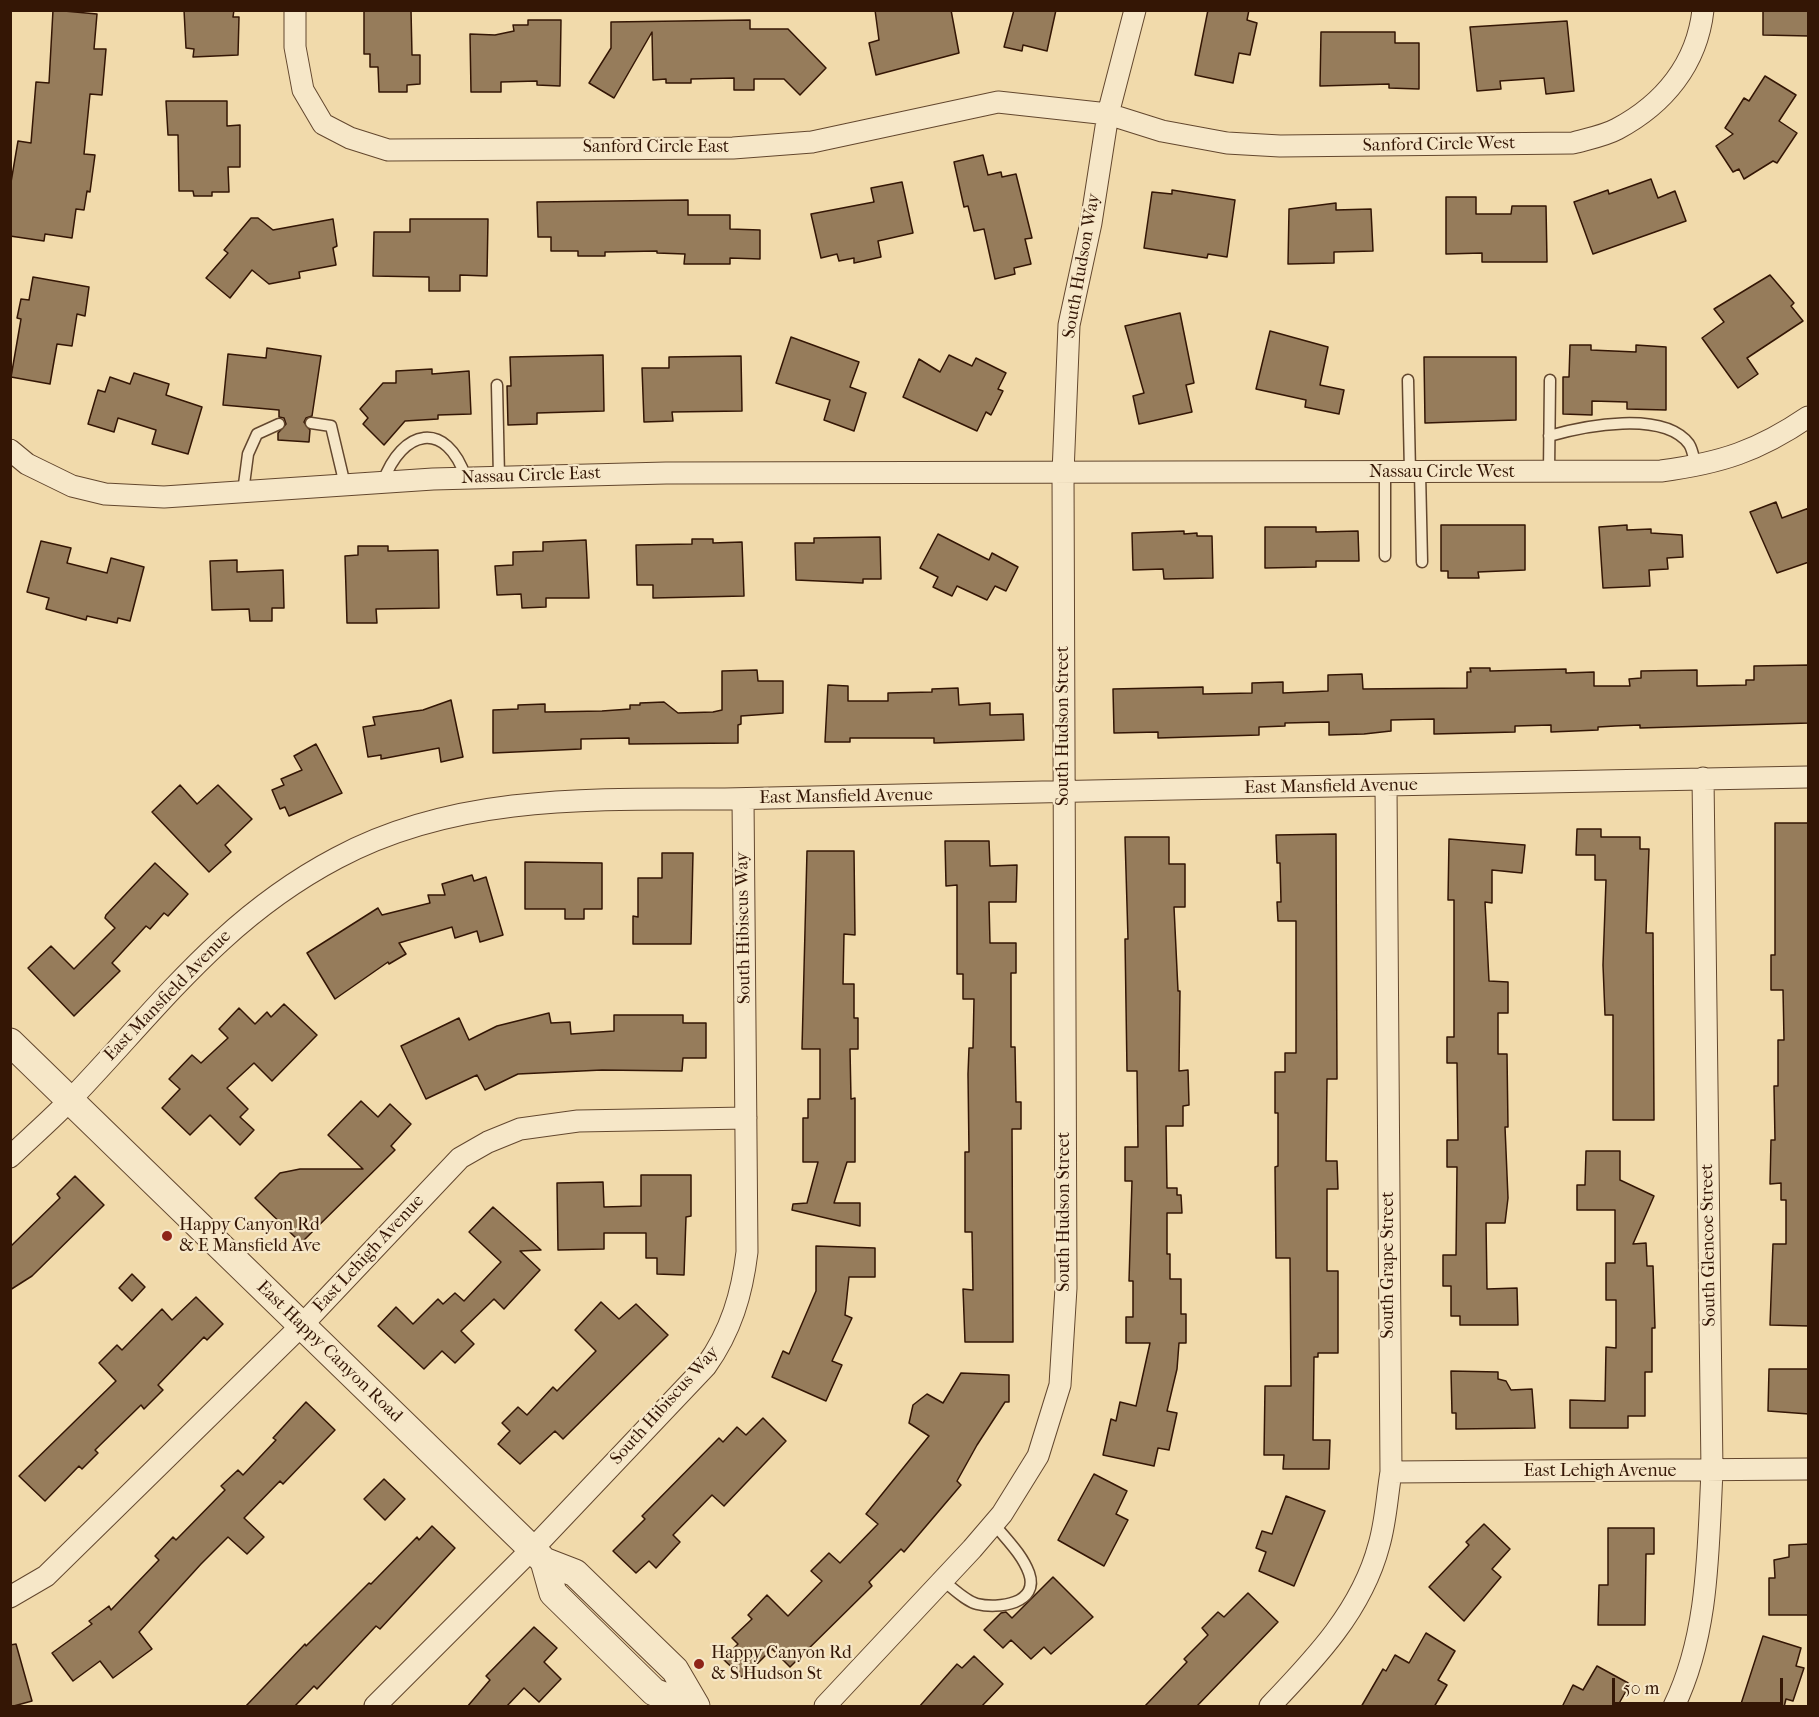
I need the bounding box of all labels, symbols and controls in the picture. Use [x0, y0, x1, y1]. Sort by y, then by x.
street label: Sanford Circle West [1363, 133, 1515, 157]
street label: Sanford Circle East [583, 137, 729, 159]
street label: South Hudson Way [1059, 192, 1105, 340]
street label: Nassau Circle West [1369, 462, 1515, 484]
street label: Nassau Circle East [461, 463, 601, 489]
street label: South Hudson Street [1053, 646, 1075, 806]
street label: East Mansfield Avenue [1244, 775, 1418, 799]
street label: East Mansfield Avenue [759, 785, 933, 809]
street label: South Hibiscus Way [732, 852, 756, 1004]
street label: East Mansfield Avenue [100, 926, 236, 1066]
street label: South Hudson Street [1054, 1132, 1076, 1292]
street label: South Glencoe Street [1697, 1163, 1721, 1327]
street label: East Lehigh Avenue [309, 1191, 429, 1317]
street label: South Grape Street [1378, 1191, 1400, 1339]
place label: Happy Canyon Rd & E Mansfield Ave [179, 1215, 321, 1258]
marker: Happy Canyon Rd & E Mansfield Ave [160, 1229, 174, 1243]
street label: East Happy Canyon Road [252, 1277, 406, 1427]
street label: South Hibiscus Way [606, 1342, 724, 1470]
street label: East Lehigh Avenue [1523, 1461, 1677, 1483]
place label: Happy Canyon Rd & S Hudson St [711, 1643, 852, 1686]
marker: Happy Canyon Rd & S Hudson St [692, 1657, 706, 1671]
scale bar [1615, 1666, 1786, 1704]
text: 50 m [1623, 1678, 1659, 1699]

